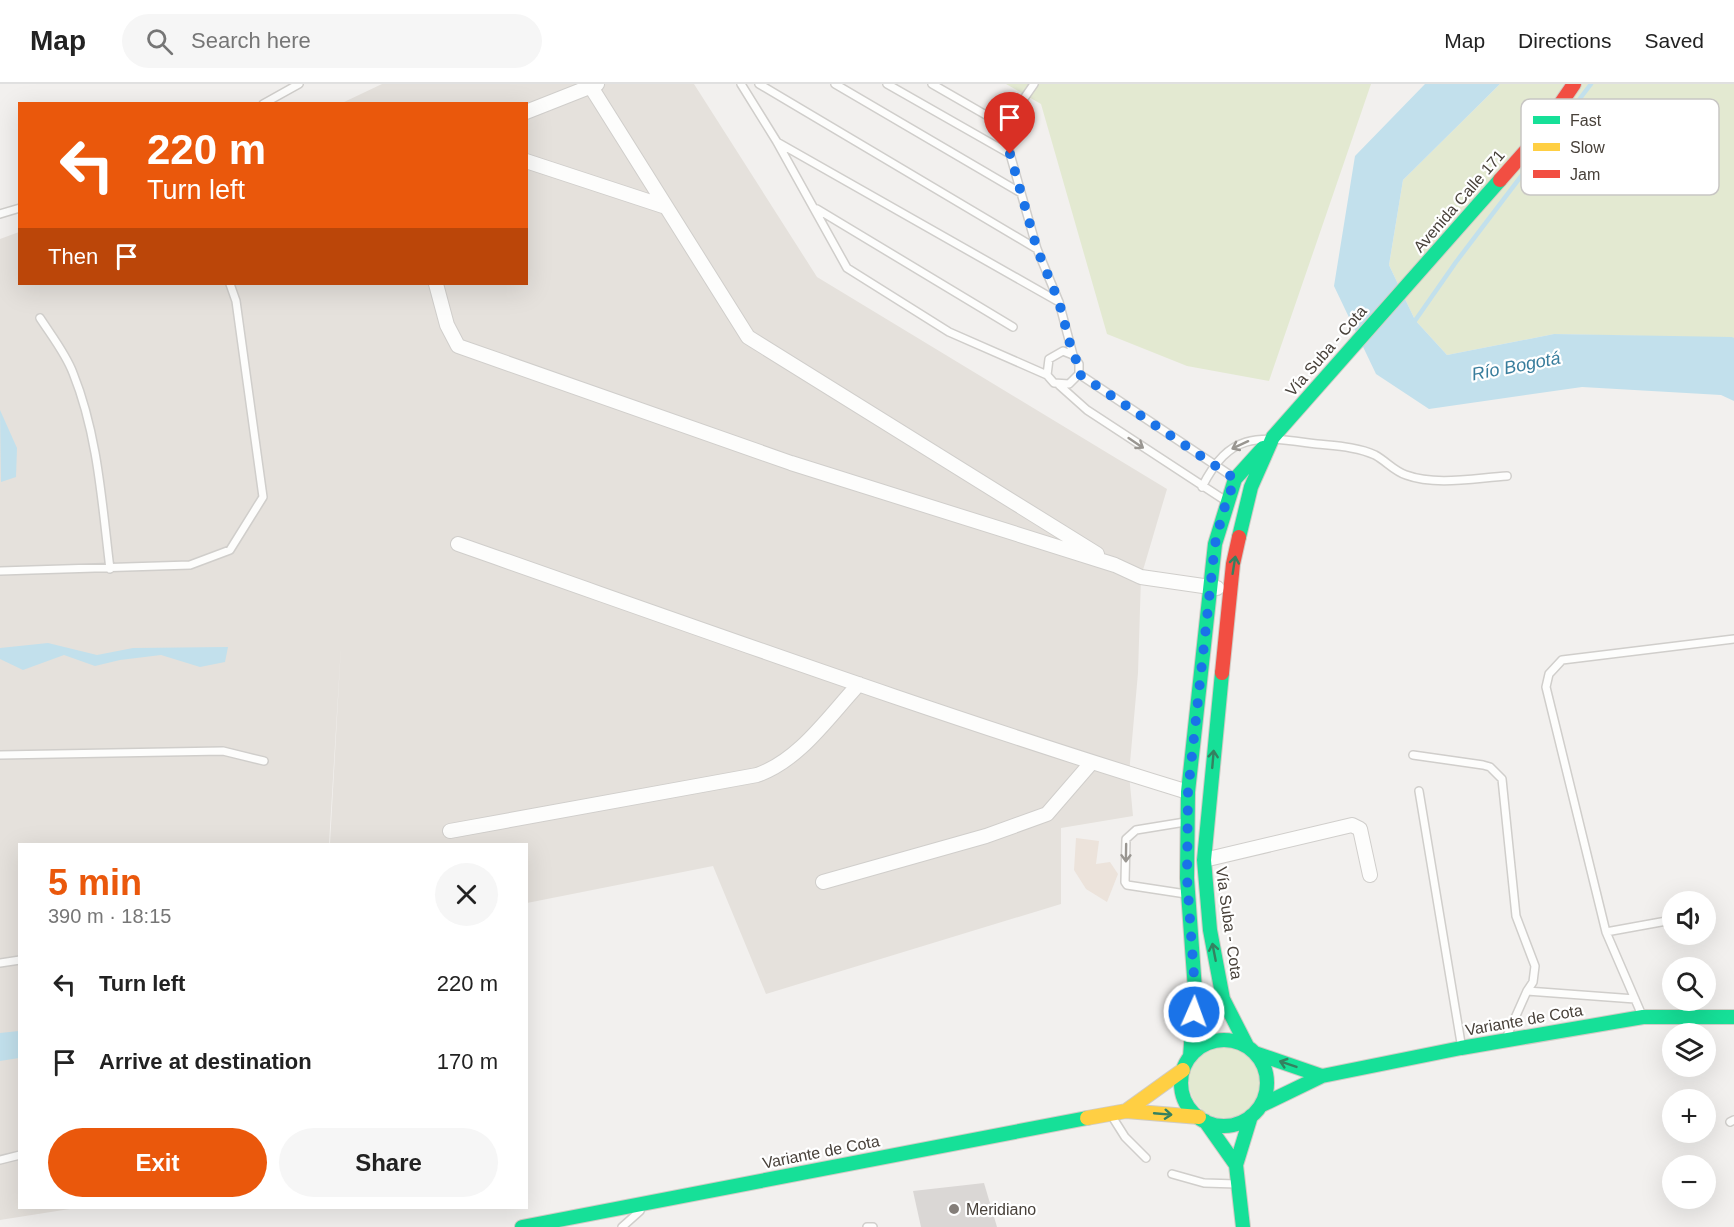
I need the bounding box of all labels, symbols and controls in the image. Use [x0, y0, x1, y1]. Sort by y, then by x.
search box [122, 14, 542, 68]
text: Map [30, 25, 86, 56]
icon: search [143, 25, 176, 58]
text: Search here [191, 28, 311, 53]
text: Map [1444, 29, 1485, 52]
text: Directions [1518, 29, 1611, 52]
text: Saved [1644, 29, 1704, 52]
pin [984, 92, 1035, 154]
legend [1521, 99, 1719, 195]
icon: arrive [993, 101, 1026, 134]
text: Fast [1570, 112, 1602, 129]
icon: left [48, 126, 126, 204]
text: 220 m [147, 126, 266, 173]
text: Slow [1570, 139, 1605, 156]
street label: Avenida Calle 171 [1410, 146, 1508, 255]
text: Jam [1570, 166, 1600, 183]
text: Turn left [147, 175, 245, 205]
icon: arrive [110, 240, 143, 273]
text: Then [48, 244, 98, 269]
street label: Vía Suba - Cota [1282, 302, 1370, 400]
water label: Río Bogotá [1470, 348, 1562, 384]
one-way arrow [1127, 437, 1144, 449]
one-way arrow [1231, 439, 1249, 451]
one-way arrow [1228, 555, 1239, 575]
one-way arrow [1208, 749, 1219, 769]
one-way arrow [1120, 843, 1132, 863]
text: 5 min [48, 862, 142, 903]
button: close [435, 863, 498, 926]
street label: Vía Suba - Cota [1213, 865, 1245, 981]
map controls [1662, 891, 1716, 1209]
button: sound [1662, 891, 1716, 945]
text: 390 m · 18:15 [48, 905, 171, 927]
one-way arrow [1208, 943, 1219, 963]
button: search [1662, 957, 1716, 1011]
icon: left [48, 968, 81, 1001]
text: Turn left [99, 971, 185, 996]
text: 220 m [437, 971, 498, 996]
position arrow [1162, 980, 1226, 1044]
street label: Variante de Cota [1464, 1001, 1584, 1039]
button: layers [1662, 1023, 1716, 1077]
icon: arrive [48, 1046, 81, 1079]
text: Arrive at destination [99, 1049, 312, 1074]
text: 170 m [437, 1049, 498, 1074]
one-way arrow [1279, 1058, 1298, 1069]
button: + [1662, 1089, 1716, 1143]
one-way arrow [1152, 1109, 1172, 1120]
button: Exit [48, 1128, 267, 1197]
button: Share [279, 1128, 498, 1197]
street label: Variante de Cota [761, 1132, 881, 1172]
button: − [1662, 1155, 1716, 1209]
place label: Meridiano [966, 1201, 1036, 1218]
marker: Meridiano [947, 1202, 961, 1216]

